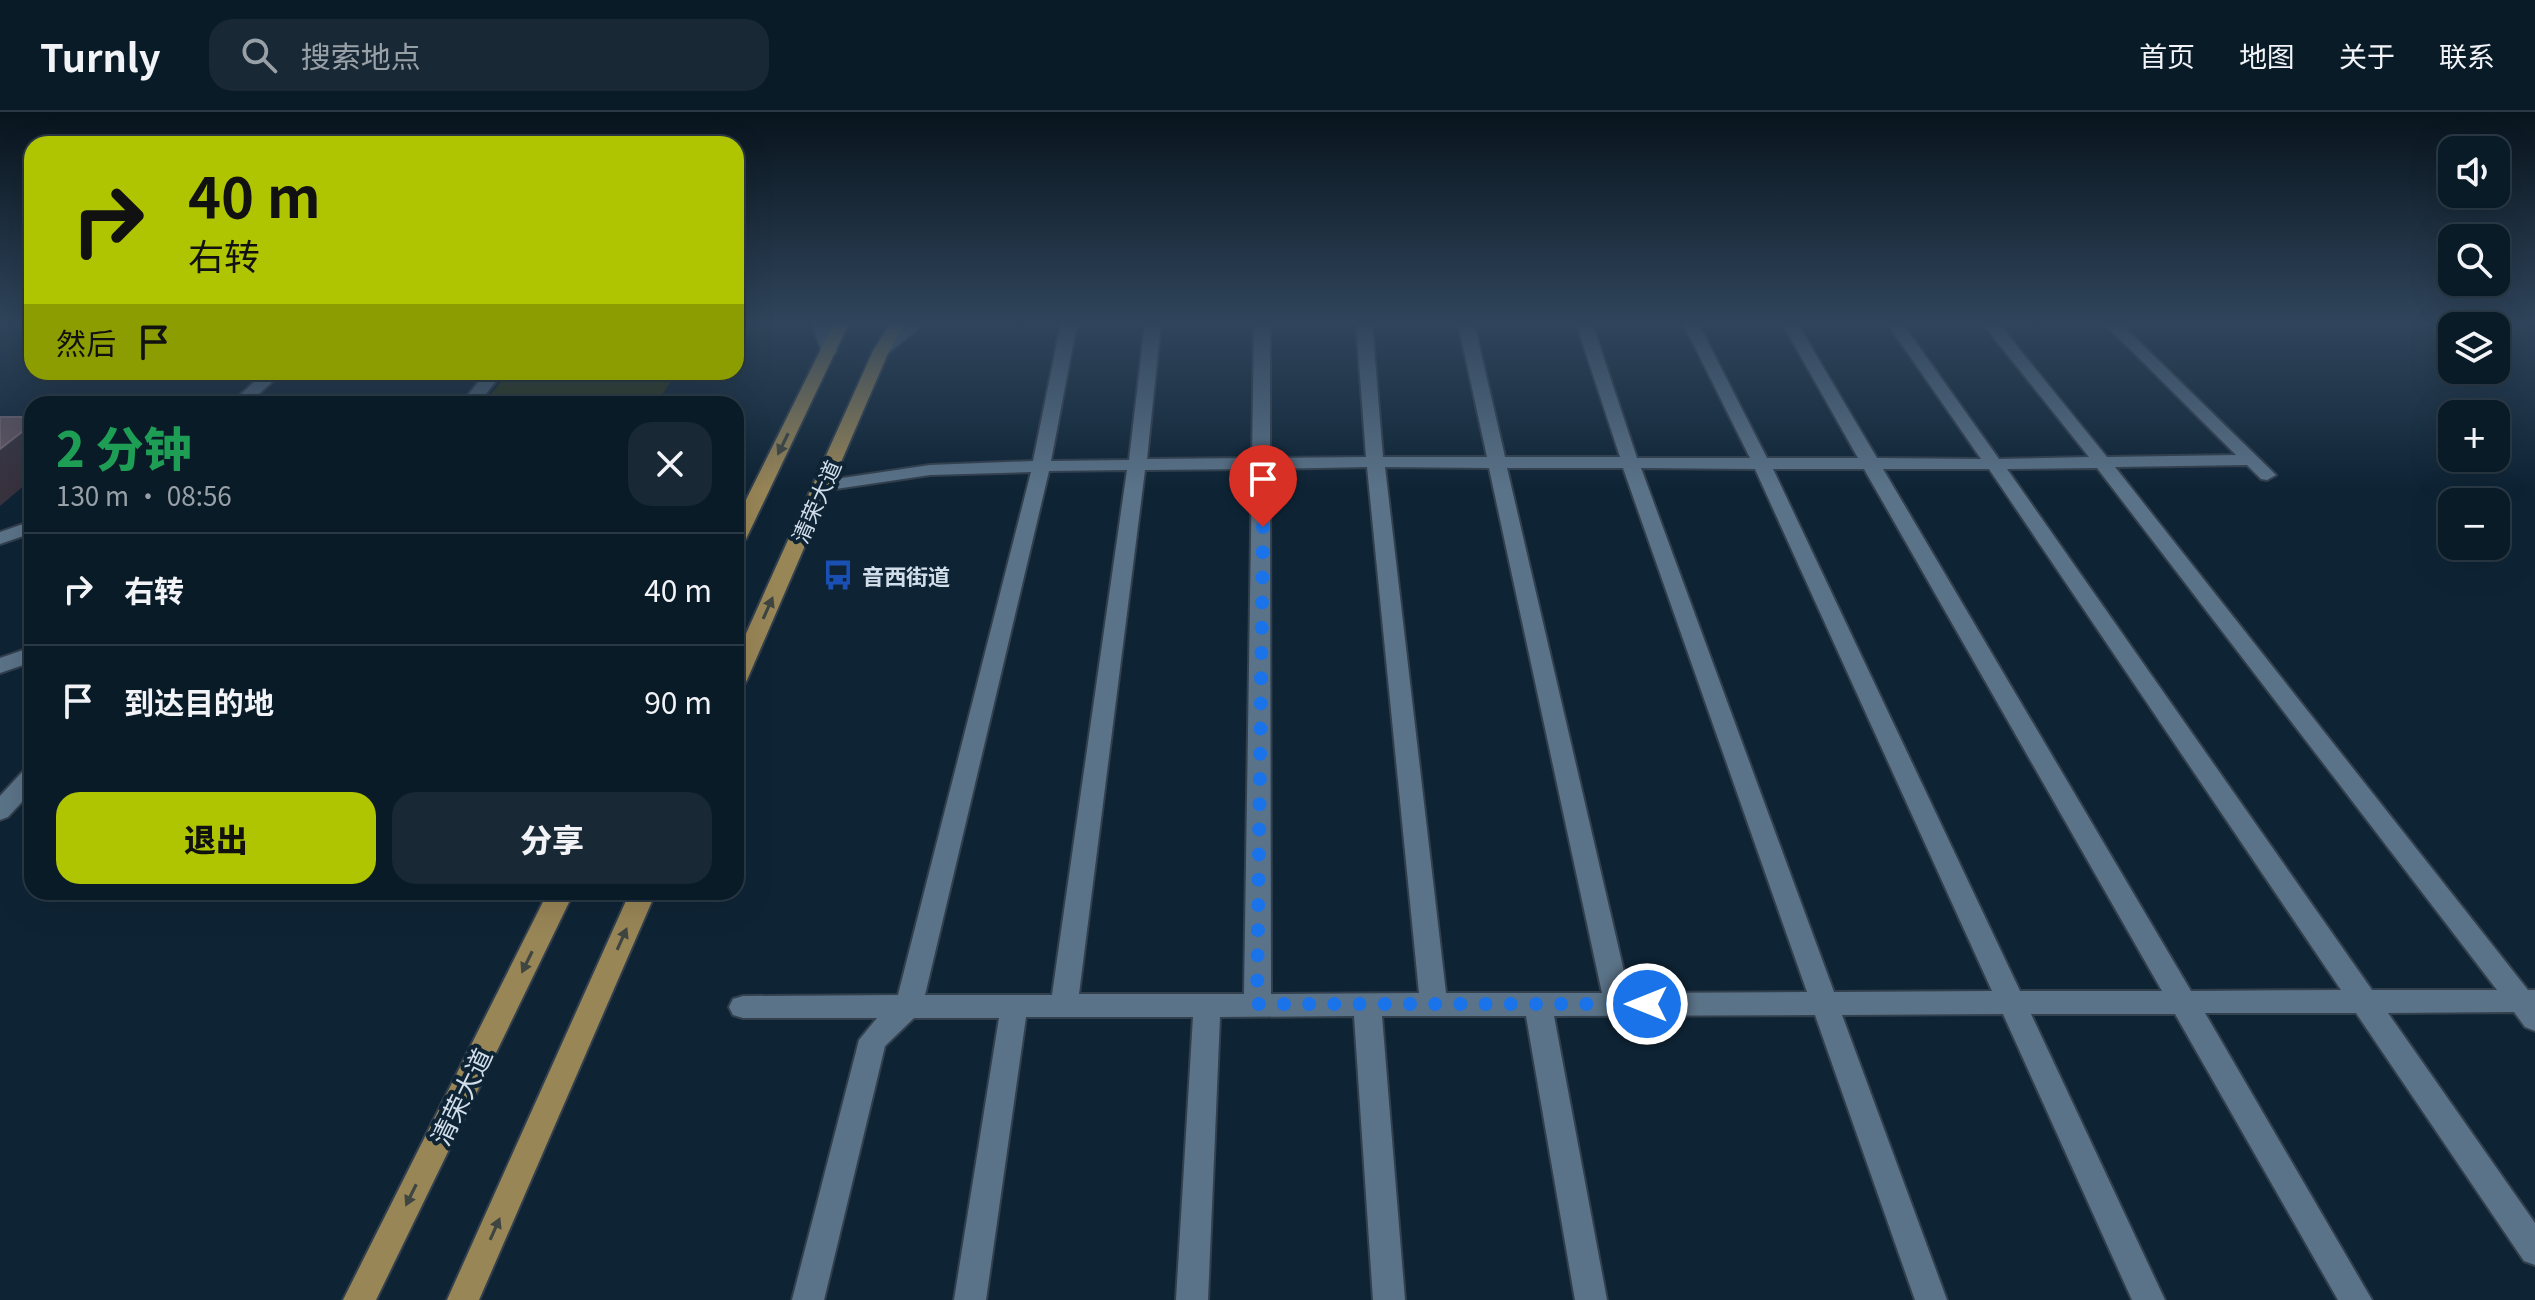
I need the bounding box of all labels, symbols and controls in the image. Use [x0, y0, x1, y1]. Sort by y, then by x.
search box [209, 19, 769, 91]
text: Turnly [40, 28, 161, 83]
icon: search [237, 33, 281, 77]
text: 搜索地点 [301, 33, 421, 77]
text: 首页 [2139, 35, 2195, 75]
text: 地图 [2239, 35, 2295, 75]
text: 关于 [2339, 35, 2395, 75]
text: 联系 [2439, 35, 2495, 75]
map controls [2438, 136, 2510, 560]
button: sound [2438, 136, 2510, 208]
text: 40 m [188, 153, 321, 234]
icon: right [56, 168, 160, 272]
button: search [2438, 224, 2510, 296]
text: 右转 [188, 228, 260, 280]
button: layers [2438, 312, 2510, 384]
text: 然后 [56, 320, 116, 364]
icon: arrive [132, 320, 176, 364]
button: + [2438, 400, 2510, 472]
text: 2 分钟 [56, 411, 192, 481]
button: close [628, 422, 712, 506]
one-way arrow [776, 432, 790, 455]
pin [1229, 445, 1297, 527]
street label: 清荣大道 [782, 454, 848, 548]
icon: arrive [1241, 457, 1285, 501]
text: 130 m · 08:56 [56, 476, 232, 513]
button: − [2438, 488, 2510, 560]
bus stop icon: 音西街道 [821, 558, 855, 592]
place label: 音西街道 [862, 559, 950, 591]
icon: right [56, 567, 100, 611]
text: 右转 [124, 567, 184, 611]
text: 40 m [644, 567, 712, 611]
one-way arrow [761, 597, 774, 620]
icon: arrive [56, 679, 100, 723]
text: 到达目的地 [124, 679, 274, 723]
text: 90 m [644, 679, 712, 723]
button: 退出 [56, 792, 376, 884]
button: 分享 [392, 792, 712, 884]
one-way arrow [615, 928, 629, 951]
one-way arrow [520, 950, 533, 973]
position arrow [1605, 962, 1689, 1046]
street label: 清荣大道 [421, 1041, 499, 1151]
one-way arrow [405, 1184, 418, 1207]
one-way arrow [488, 1217, 501, 1240]

